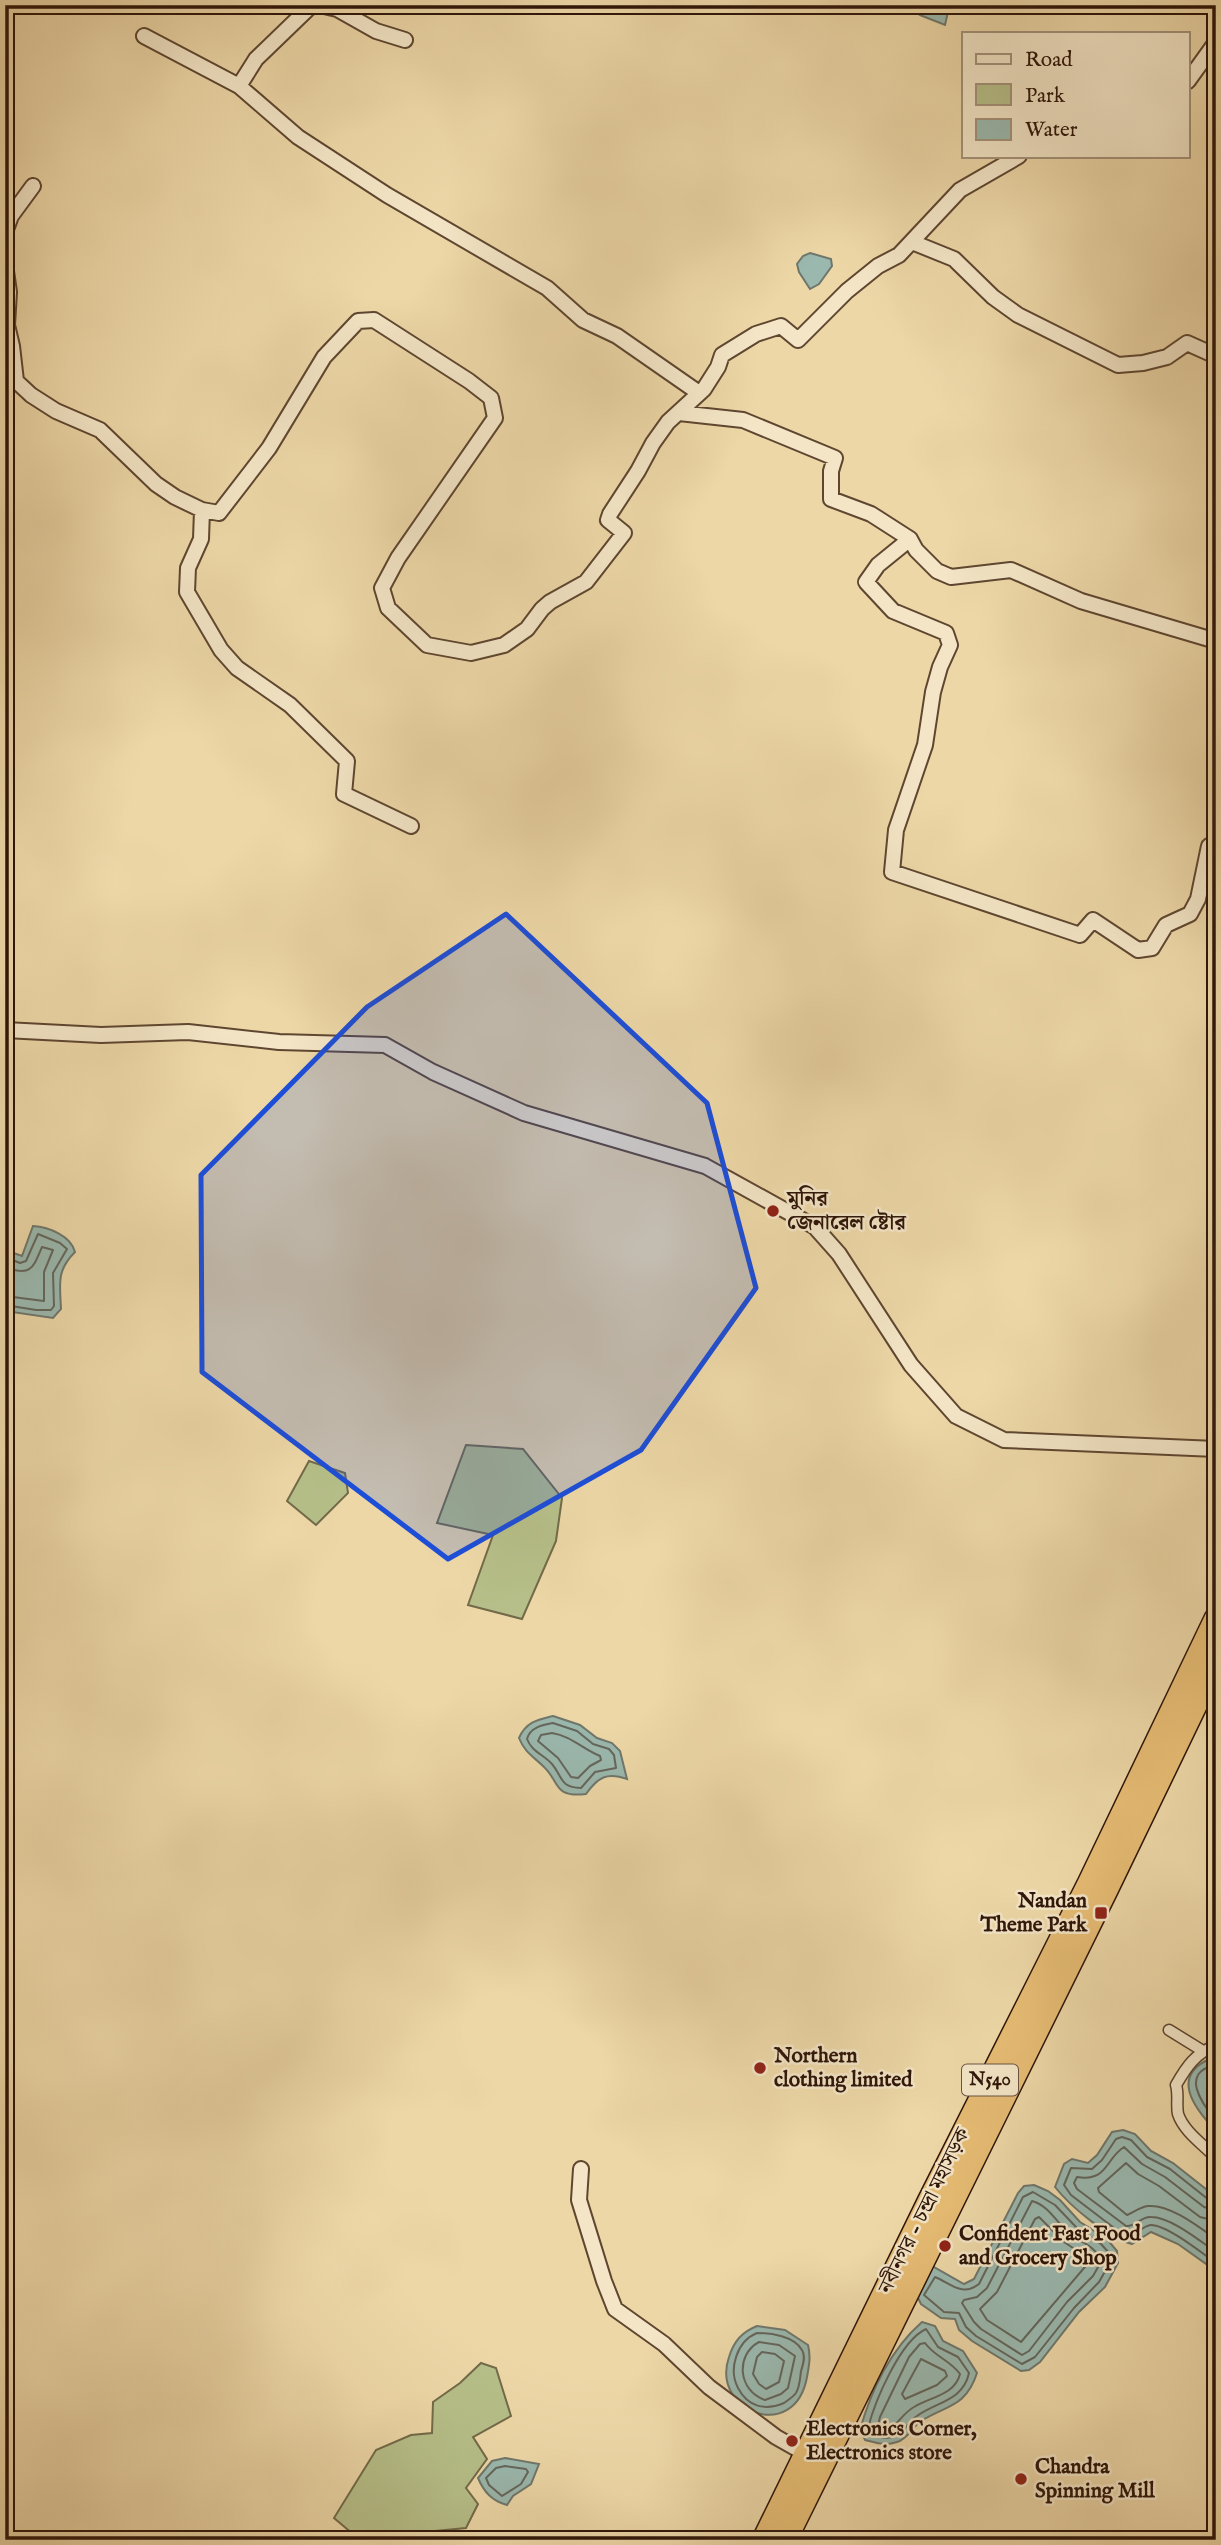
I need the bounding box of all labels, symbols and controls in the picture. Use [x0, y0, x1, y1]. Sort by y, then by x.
legend [962, 32, 1190, 158]
text: Road [1025, 47, 1073, 74]
text: Park [1025, 83, 1066, 110]
text: Water [1025, 117, 1078, 144]
place label: মুনির জেনারেল ষ্টোর [786, 1185, 907, 1237]
marker: মুনির জেনারেল ষ্টোর [765, 1203, 781, 1219]
place label: Nandan Theme Park [980, 1888, 1088, 1939]
marker: Nandan Theme Park [1093, 1905, 1109, 1921]
place label: Northern clothing limited [773, 2043, 913, 2094]
marker: Northern clothing limited [752, 2060, 768, 2076]
road number: N540 [962, 2064, 1018, 2096]
street label: নবীনগর - চন্দ্রা মহাসড়ক [873, 2122, 977, 2299]
place label: Confident Fast Food and Grocery Shop [959, 2221, 1141, 2272]
marker: Confident Fast Food and Grocery Shop [937, 2238, 953, 2254]
place label: Electronics Corner, Electronics store [806, 2416, 977, 2467]
marker: Electronics Corner, Electronics store [784, 2433, 800, 2449]
place label: Chandra Spinning Mill [1035, 2454, 1156, 2505]
marker: Chandra Spinning Mill [1013, 2471, 1029, 2487]

